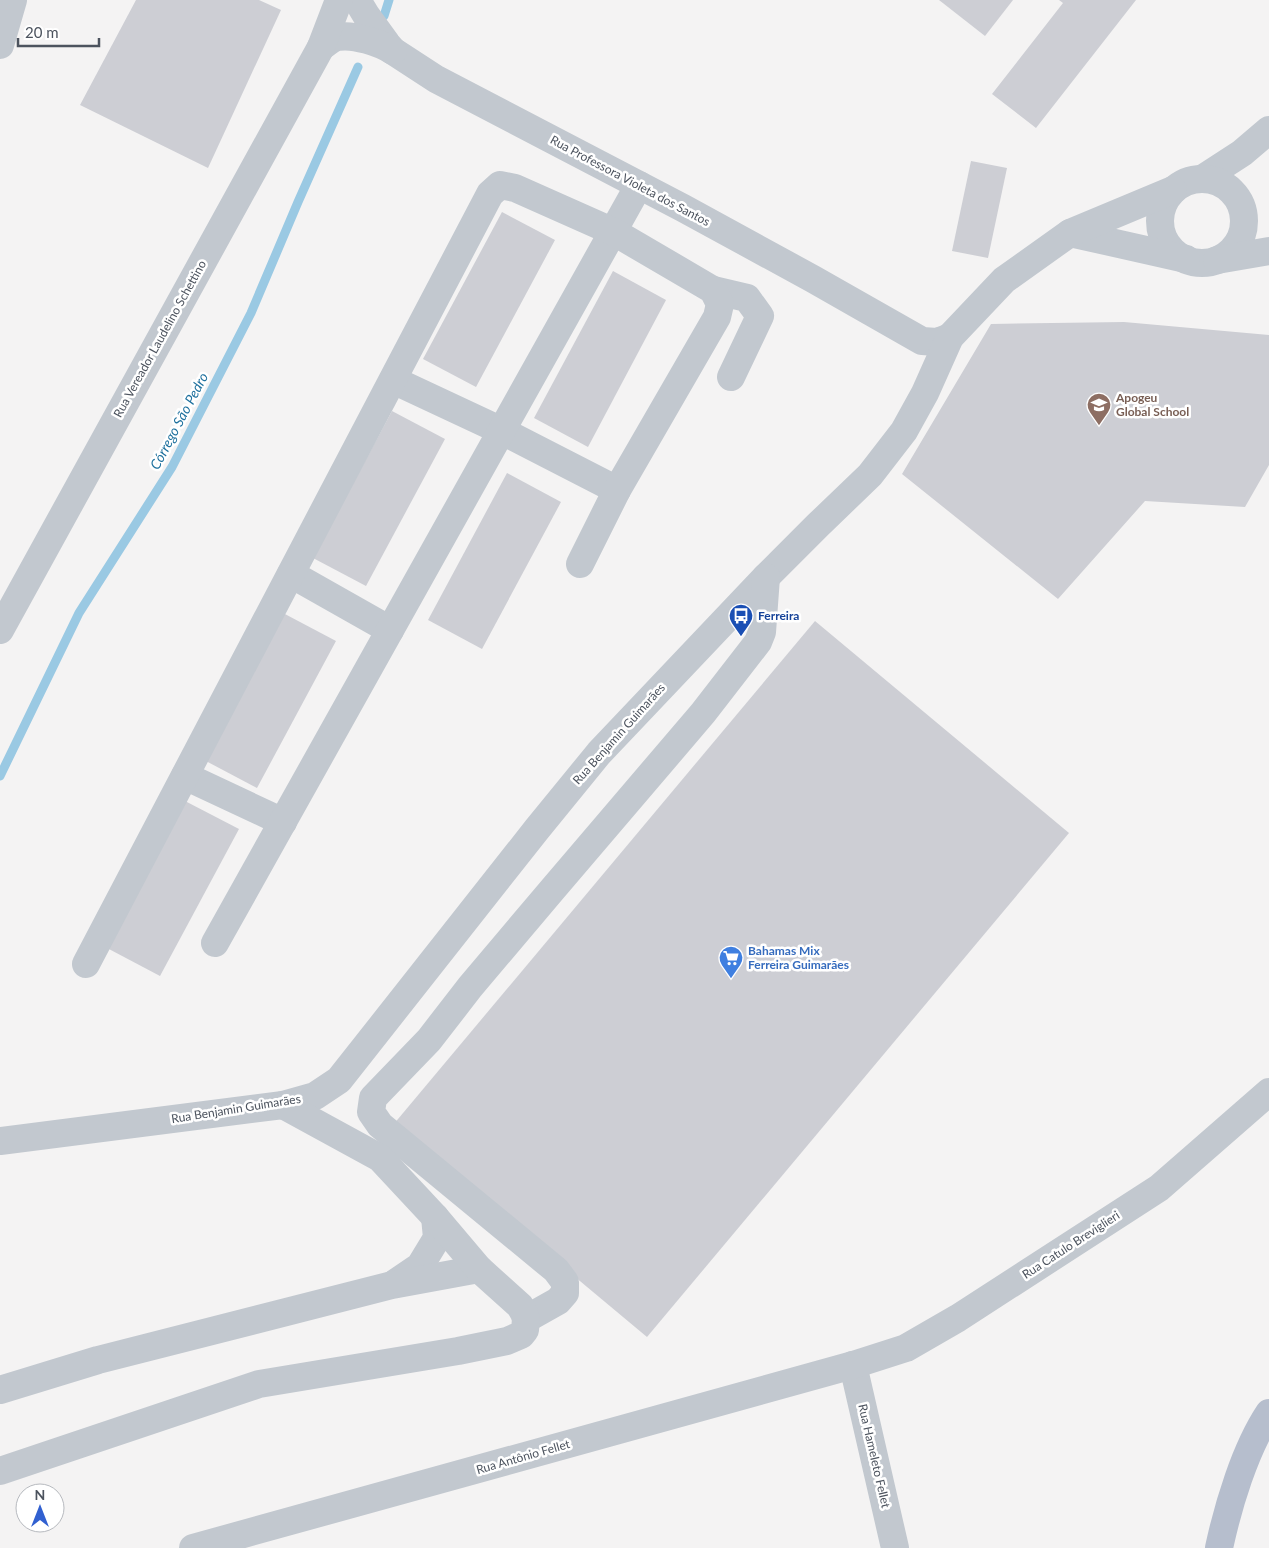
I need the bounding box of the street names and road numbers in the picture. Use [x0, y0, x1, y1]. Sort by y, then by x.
street label: Rua Professora Violeta dos Santos [548, 132, 713, 229]
street label: Rua Vereador Laudelino Schettino [110, 257, 209, 420]
street label: Rua Benjamin Guimarães [569, 680, 668, 787]
street label: Rua Benjamin Guimarães [170, 1091, 302, 1126]
street label: Rua Catulo Breviglieri [1019, 1207, 1122, 1282]
street label: Rua Hameleto Fellet [855, 1402, 894, 1510]
street label: Rua Antônio Fellet [474, 1436, 572, 1477]

